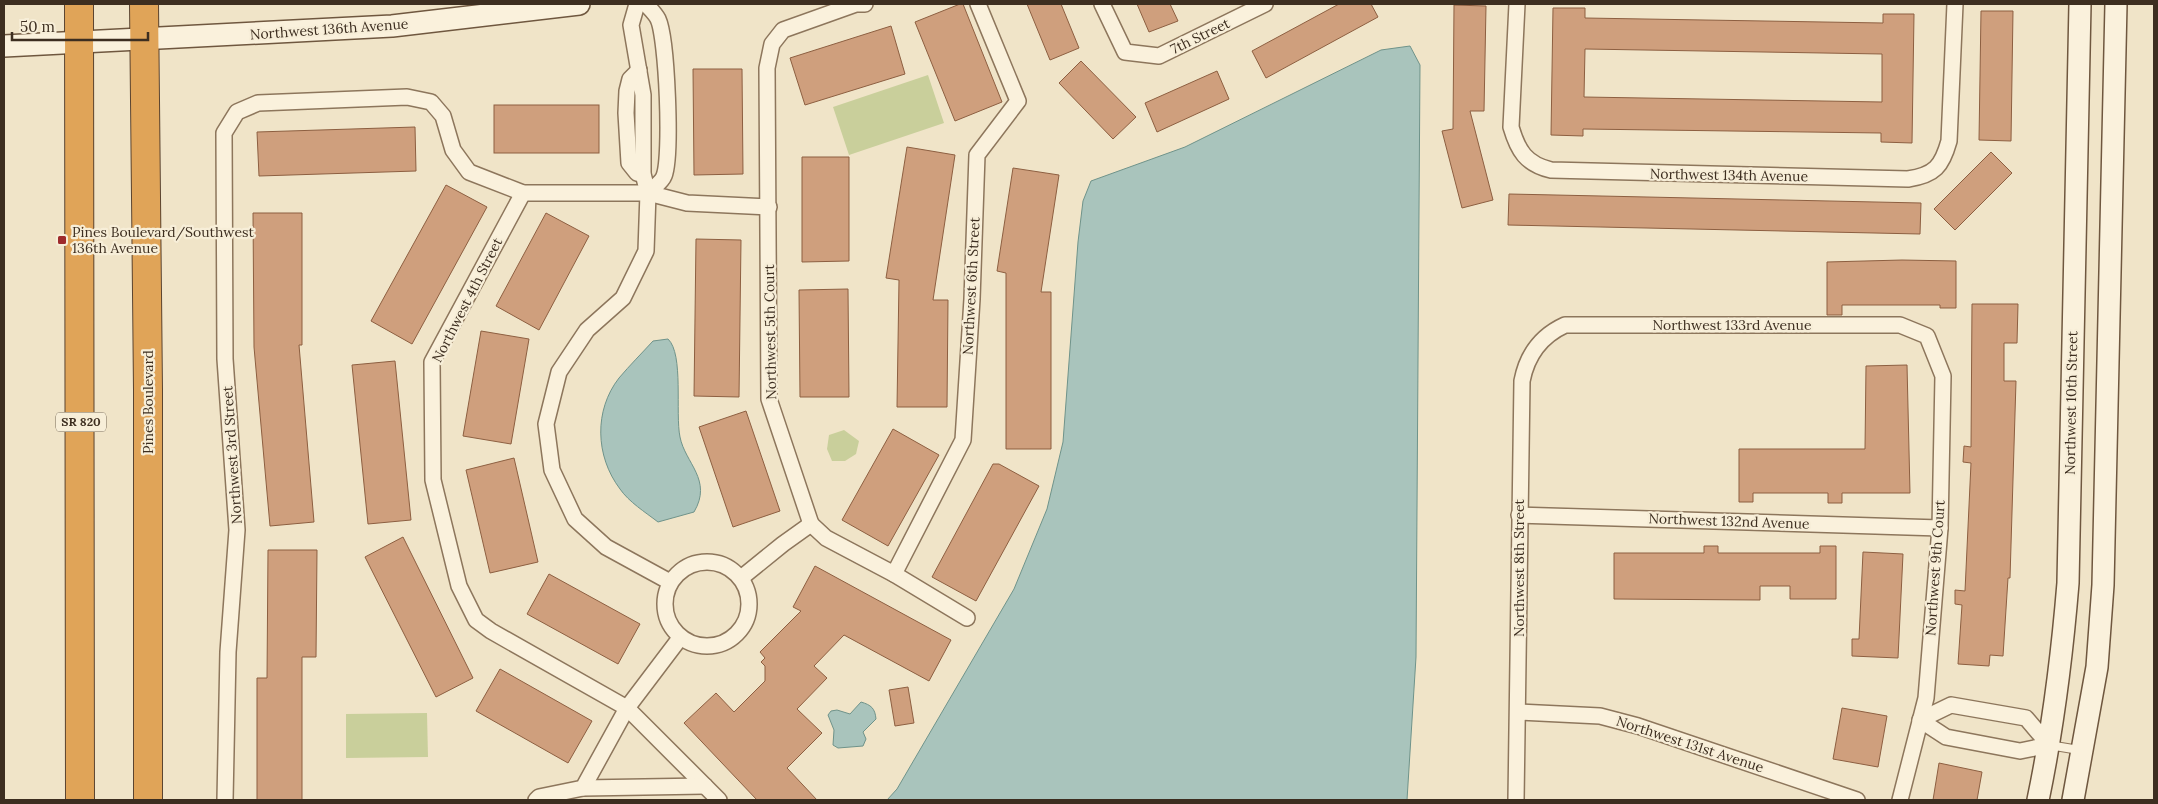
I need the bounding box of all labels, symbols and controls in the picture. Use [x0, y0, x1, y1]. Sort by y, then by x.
scale bar [12, 10, 149, 42]
street label: Northwest 136th Avenue [249, 14, 409, 44]
street label: 7th Street [1167, 14, 1233, 58]
text: 50 m [20, 17, 55, 36]
street label: Northwest 134th Avenue [1650, 165, 1809, 185]
street label: Northwest 6th Street [958, 216, 984, 355]
place label: Pines Boulevard/Southwest 136th Avenue [72, 223, 254, 257]
marker: Pines Boulevard/Southwest 136th Avenue [56, 234, 68, 246]
street label: Northwest 4th Street [428, 234, 507, 365]
street label: Northwest 5th Court [760, 263, 780, 400]
street label: Northwest 133rd Avenue [1652, 316, 1812, 334]
street label: Northwest 10th Street [2061, 330, 2081, 475]
street label: Pines Boulevard [139, 350, 157, 454]
street label: Northwest 3rd Street [218, 385, 246, 525]
road number: SR 820 [56, 412, 106, 432]
street label: Northwest 8th Street [1510, 498, 1528, 637]
street label: Northwest 9th Court [1921, 499, 1949, 637]
street label: Northwest 132nd Avenue [1648, 509, 1810, 533]
street label: Northwest 131st Avenue [1614, 712, 1766, 776]

